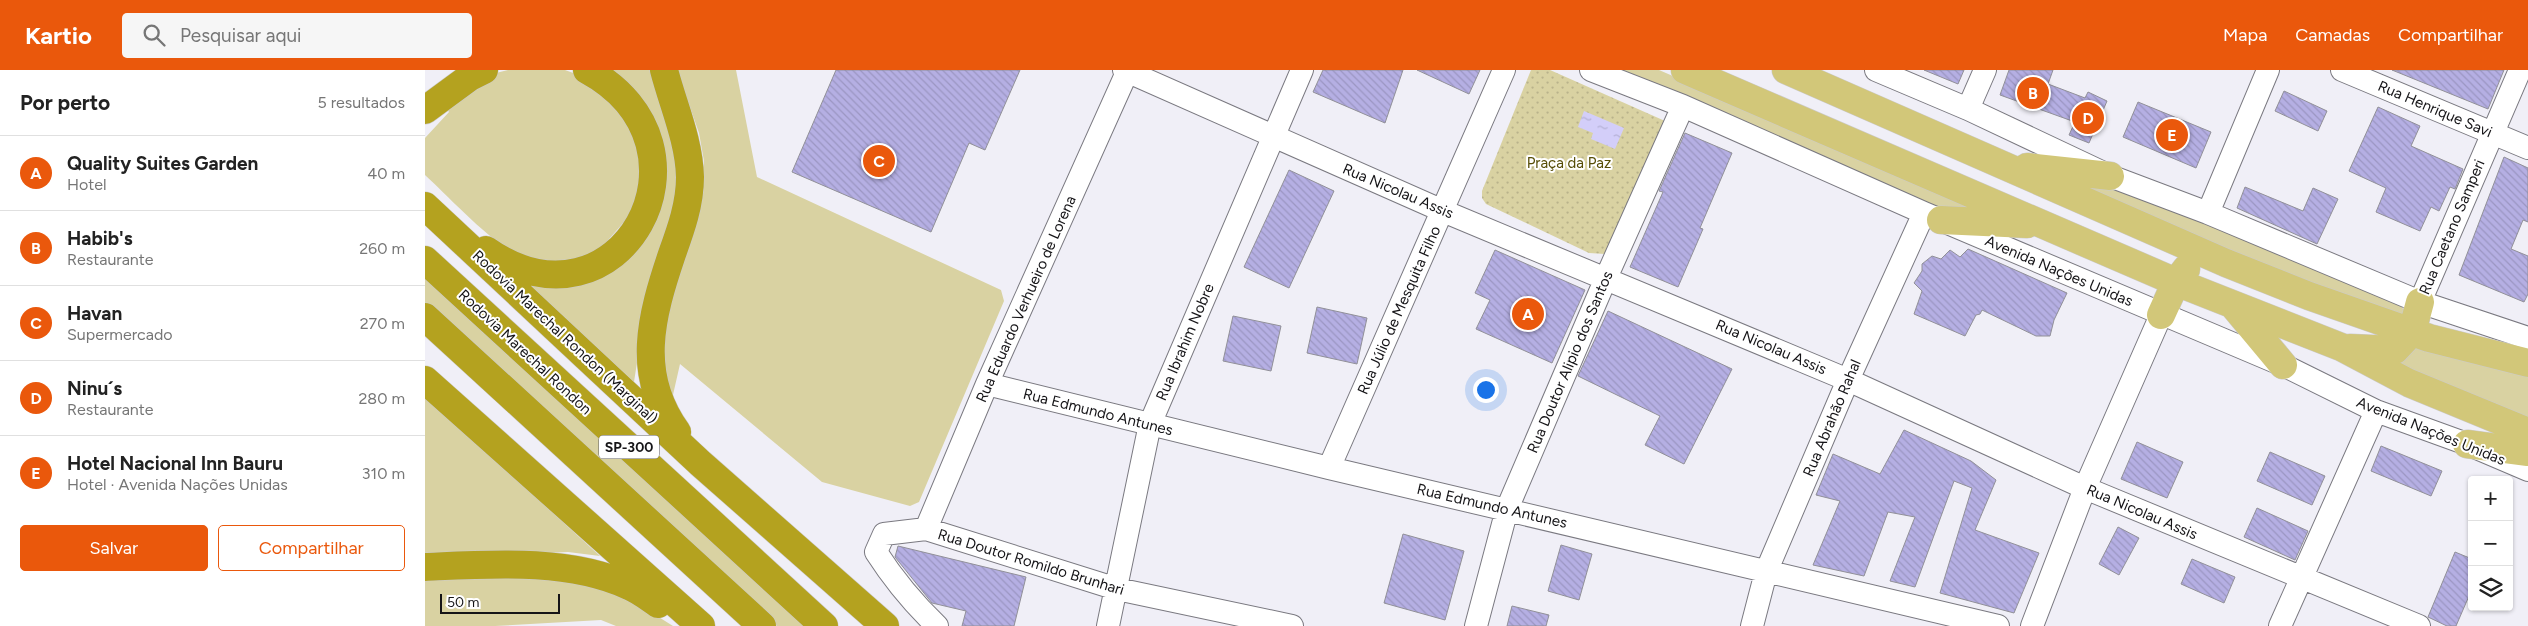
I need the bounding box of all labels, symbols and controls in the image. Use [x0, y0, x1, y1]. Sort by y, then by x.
search box [122, 13, 472, 58]
text: Kartio [25, 21, 92, 50]
icon: search [140, 21, 168, 49]
text: Pesquisar aqui [180, 24, 301, 47]
text: Mapa [2223, 24, 2267, 46]
text: Camadas [2295, 24, 2370, 46]
text: Compartilhar [2398, 24, 2503, 46]
pin: B [2017, 74, 2049, 112]
street label: Rua Henrique Savi [2375, 77, 2495, 141]
text: Por perto [20, 90, 110, 115]
text: 5 resultados [318, 93, 405, 112]
pin: D [2072, 99, 2104, 137]
pin: E [2156, 116, 2188, 154]
pin: C [863, 142, 895, 180]
text: Quality Suites Garden [67, 152, 258, 175]
park label: Praça da Paz [1527, 154, 1611, 172]
street label: Rua Caetano Samperi [2415, 157, 2489, 297]
street label: Rua Nicolau Assis [1340, 160, 1456, 222]
text: A [30, 164, 42, 183]
text: 40 m [367, 164, 405, 183]
text: Hotel [67, 175, 107, 194]
street label: Rua Eduardo Verhueiro de Lorena [972, 193, 1080, 405]
street label: Rua Júlio de Mesquita Filho [1354, 223, 1444, 397]
text: Habib's [67, 227, 133, 250]
street label: Avenida Nações Unidas [1982, 232, 2136, 310]
text: B [31, 239, 41, 258]
text: 260 m [359, 239, 405, 258]
street label: Rodovia Marechal Rondon (Marginal) [469, 246, 661, 428]
text: Restaurante [67, 250, 154, 269]
street label: Rua Doutor Alipio dos Santos [1523, 268, 1617, 456]
street label: Rua Ibrahim Nobre [1152, 281, 1218, 403]
street label: Rodovia Marechal Rondon [455, 286, 595, 418]
pin: A [1512, 295, 1544, 333]
text: Havan [67, 302, 122, 325]
text: C [30, 314, 42, 333]
text: 270 m [360, 314, 405, 333]
street label: Rua Nicolau Assis [1713, 316, 1829, 378]
text: Supermercado [67, 325, 173, 344]
street label: Rua Abrahão Rahal [1799, 357, 1865, 479]
text: Ninu´s [67, 377, 122, 400]
your location [1473, 377, 1499, 403]
street label: Rua Edmundo Antunes [1021, 385, 1175, 439]
text: D [30, 389, 42, 408]
text: 280 m [358, 389, 405, 408]
street label: Avenida Nações Unidas [2354, 393, 2508, 469]
text: Restaurante [67, 400, 154, 419]
road number: SP-300 [599, 436, 659, 458]
text: Hotel Nacional Inn Bauru [67, 452, 283, 475]
text: E [31, 464, 41, 483]
text: 310 m [362, 464, 405, 483]
text: Hotel · Avenida Nações Unidas [67, 475, 288, 494]
map controls [2468, 476, 2513, 611]
button: + [2468, 476, 2513, 521]
street label: Rua Edmundo Antunes [1415, 480, 1569, 532]
street label: Rua Nicolau Assis [2084, 481, 2200, 543]
button: − [2468, 521, 2513, 566]
button: Salvar [20, 525, 208, 571]
button: Compartilhar [218, 525, 405, 571]
street label: Rua Doutor Romildo Brunhari [936, 525, 1126, 599]
button: layers [2468, 566, 2513, 611]
scale bar [440, 591, 560, 614]
text: 50 m [447, 594, 479, 611]

